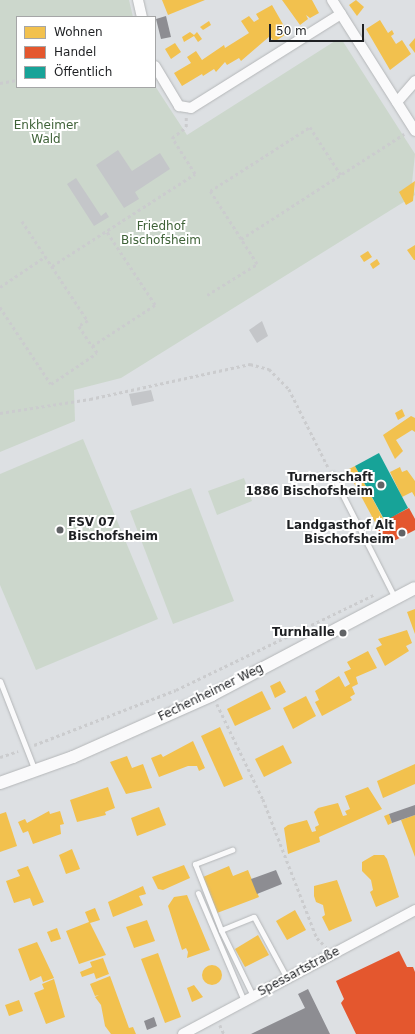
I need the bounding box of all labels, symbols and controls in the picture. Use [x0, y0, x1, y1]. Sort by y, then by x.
legend [16, 16, 156, 88]
scale bar [271, 16, 366, 42]
text: 50 m [276, 24, 307, 38]
text: Wohnen [54, 25, 103, 39]
text: Handel [54, 45, 96, 59]
text: Öffentlich [54, 65, 112, 79]
park label: Enkheimer Wald [14, 119, 78, 147]
park label: Friedhof Bischofsheim [121, 220, 201, 248]
place label: Turnerschaft 1886 Bischofsheim [245, 471, 373, 499]
marker: Turnerschaft 1886 Bischofsheim [376, 480, 386, 490]
place label: FSV 07 Bischofsheim [68, 516, 158, 544]
place label: Landgasthof Alt Bischofsheim [286, 519, 394, 547]
marker: FSV 07 Bischofsheim [55, 525, 65, 535]
marker: Landgasthof Alt Bischofsheim [397, 528, 407, 538]
place label: Turnhalle [272, 626, 335, 640]
marker: Turnhalle [338, 628, 348, 638]
street label: Fechenheimer Weg [156, 661, 266, 725]
street label: Spessartstraße [256, 944, 342, 1000]

